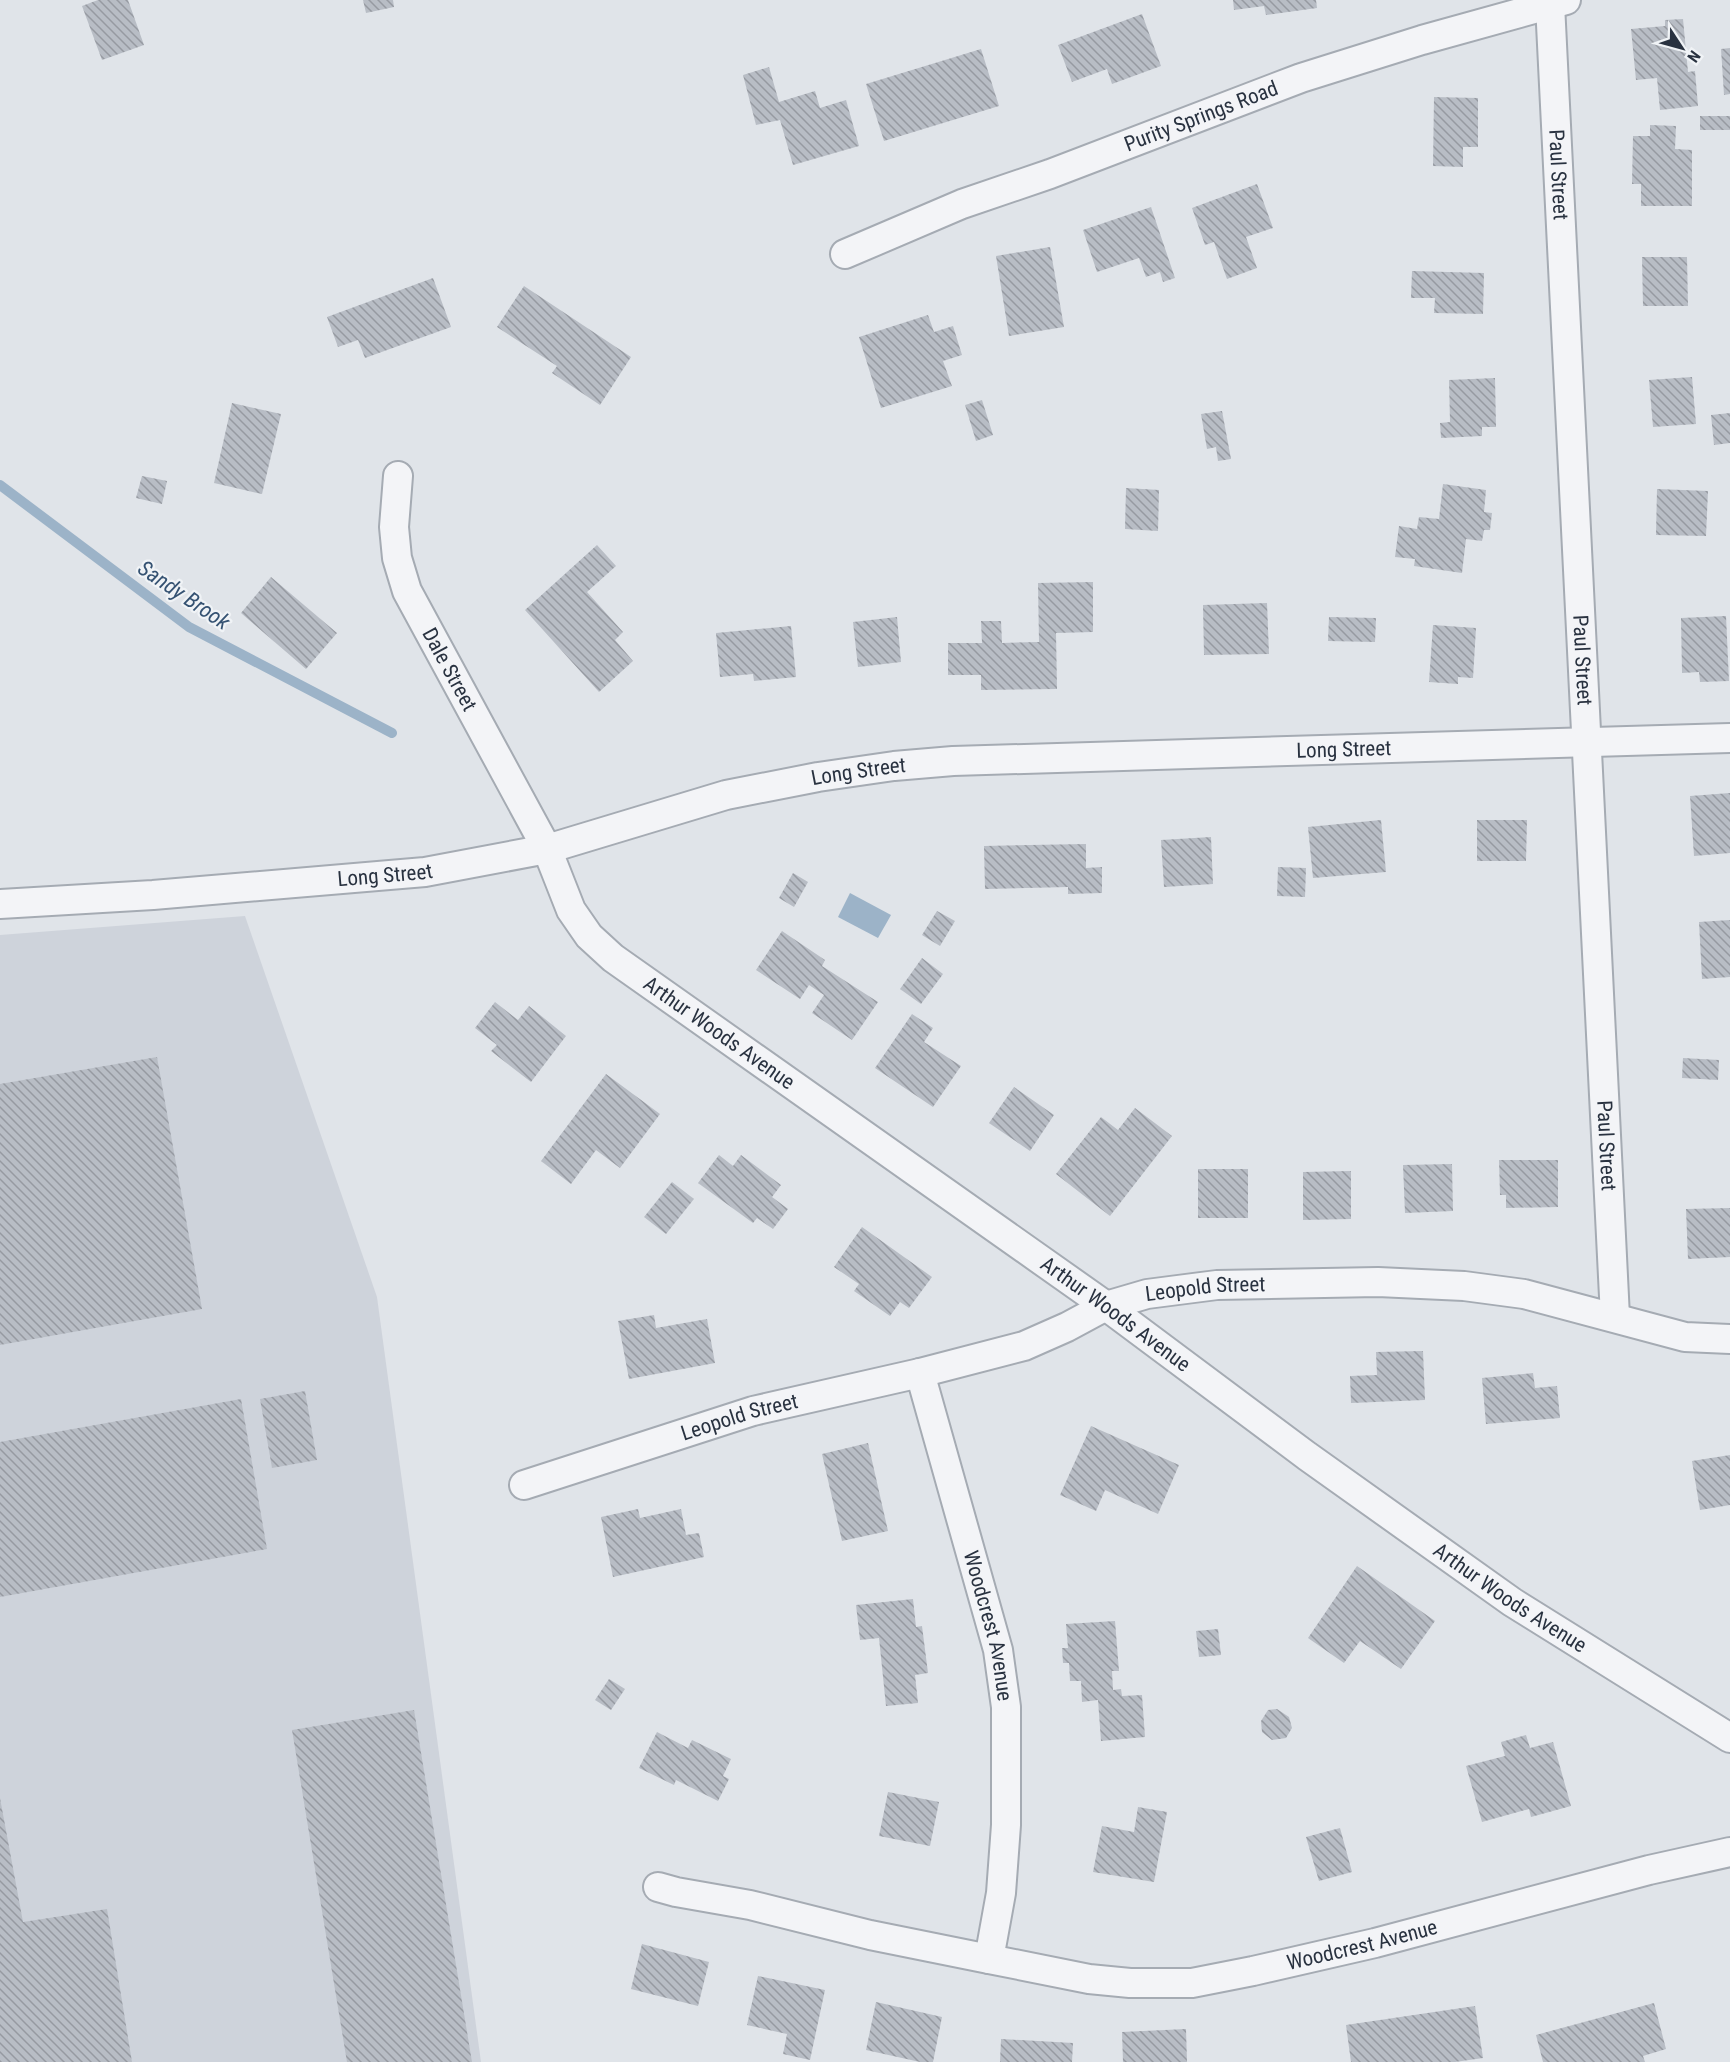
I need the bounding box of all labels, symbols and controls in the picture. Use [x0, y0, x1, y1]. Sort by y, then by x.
north arrow [1652, 18, 1712, 78]
text: N [1683, 47, 1704, 66]
street label: Purity Springs Road [1121, 76, 1281, 156]
street label: Paul Street [1544, 129, 1573, 221]
water label: Sandy Brook [133, 555, 235, 635]
street label: Paul Street [1568, 614, 1597, 706]
street label: Dale Street [417, 624, 482, 715]
street label: Long Street [1296, 736, 1392, 763]
street label: Long Street [809, 753, 907, 790]
street label: Long Street [336, 859, 434, 891]
street label: Arthur Woods Avenue [639, 972, 799, 1094]
street label: Paul Street [1592, 1100, 1621, 1191]
street label: Arthur Woods Avenue [1036, 1252, 1195, 1377]
street label: Leopold Street [1144, 1272, 1266, 1306]
street label: Leopold Street [678, 1389, 800, 1445]
street label: Arthur Woods Avenue [1429, 1538, 1591, 1658]
street label: Woodcrest Avenue [959, 1548, 1017, 1703]
street label: Woodcrest Avenue [1284, 1915, 1440, 1975]

